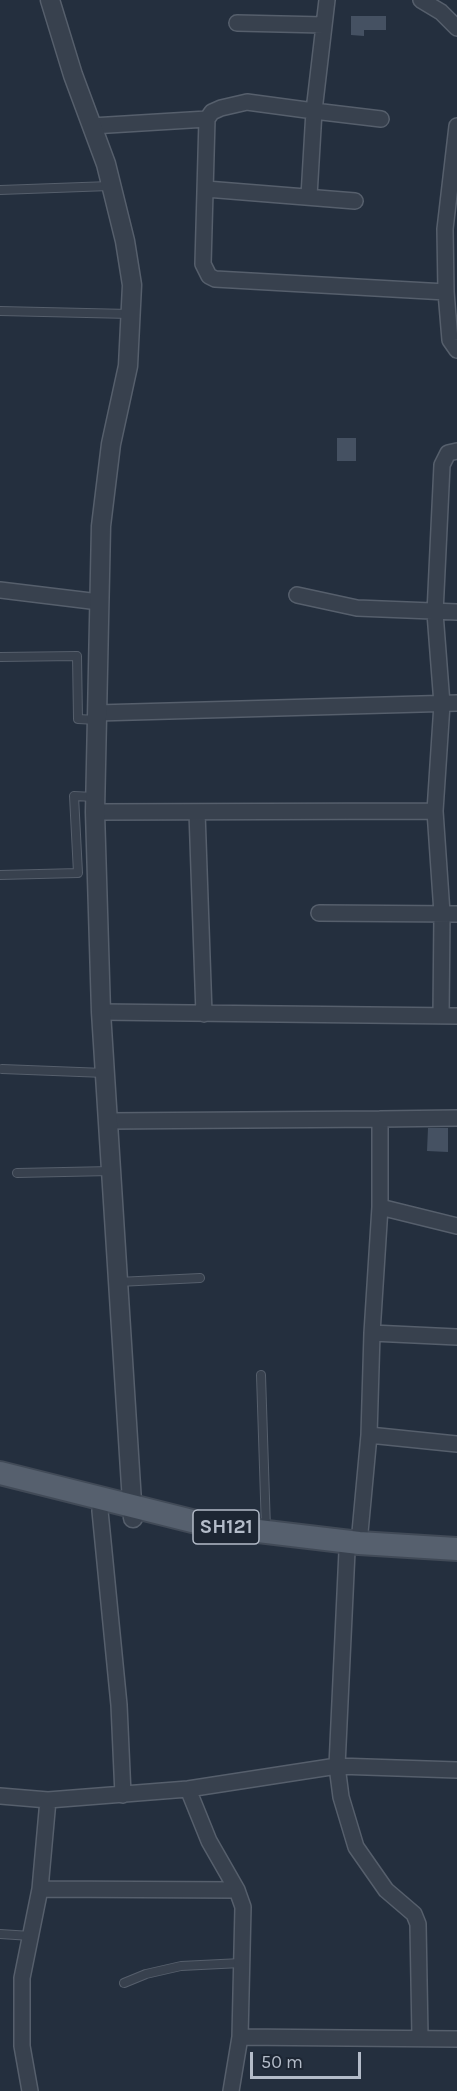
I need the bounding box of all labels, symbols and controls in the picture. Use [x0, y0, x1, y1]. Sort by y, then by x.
road number: SH121 [193, 1510, 259, 1544]
scale bar [253, 2040, 364, 2078]
text: 50 m [261, 2051, 303, 2073]

